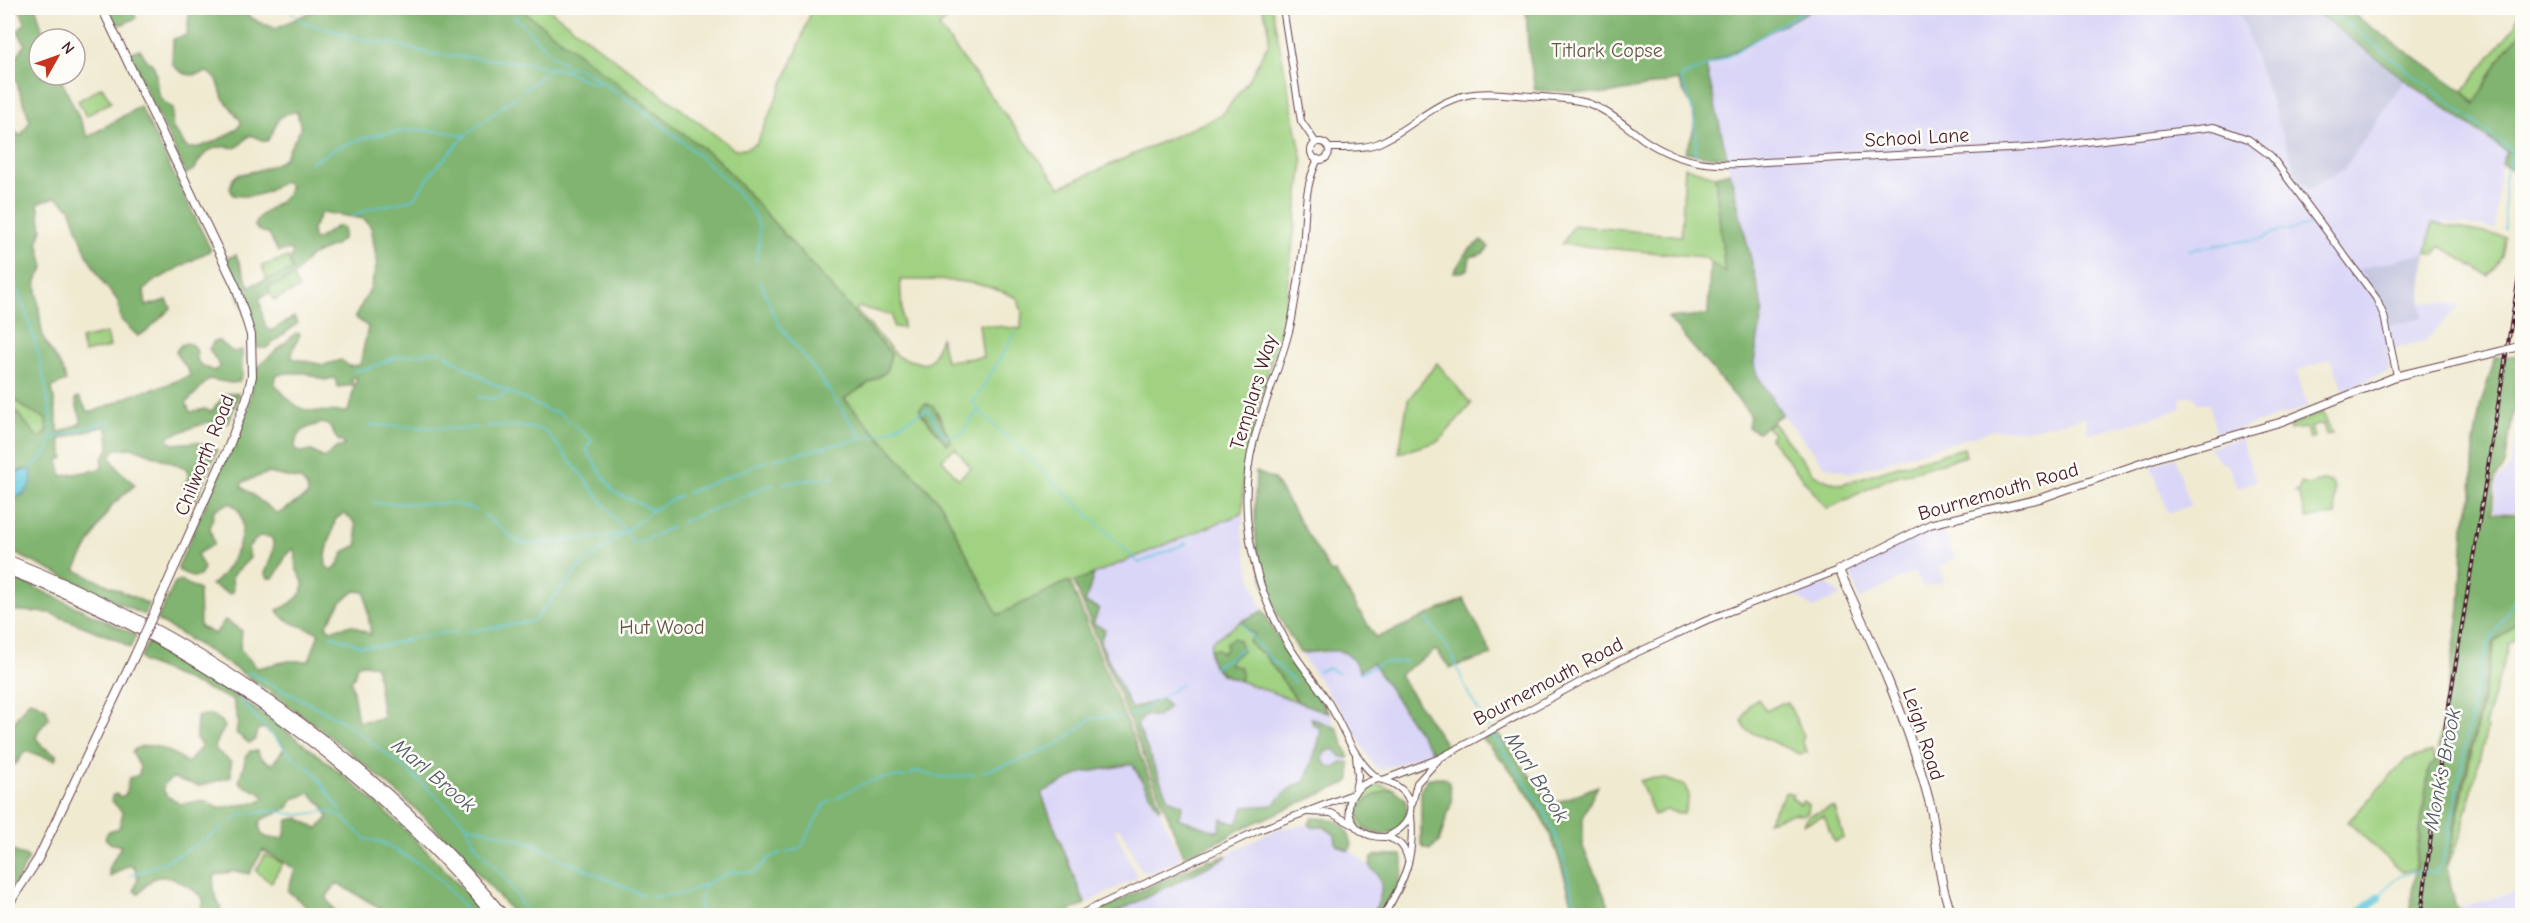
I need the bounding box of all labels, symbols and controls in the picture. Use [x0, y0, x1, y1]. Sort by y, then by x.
north arrow [27, 27, 87, 87]
text: N [57, 38, 78, 58]
park label: Titlark Copse [1551, 39, 1663, 62]
street label: School Lane [1864, 123, 1970, 152]
street label: Templars Way [1225, 332, 1282, 452]
street label: Chilworth Road [170, 391, 239, 519]
street label: Bournemouth Road [1915, 458, 2081, 525]
park label: Hut Wood [619, 616, 705, 639]
street label: Bournemouth Road [1470, 632, 1627, 731]
street label: Leigh Road [1898, 685, 1949, 783]
water label: Monk's Brook [2418, 705, 2466, 833]
water label: Marl Brook [1499, 727, 1575, 827]
water label: Marl Brook [387, 733, 481, 817]

